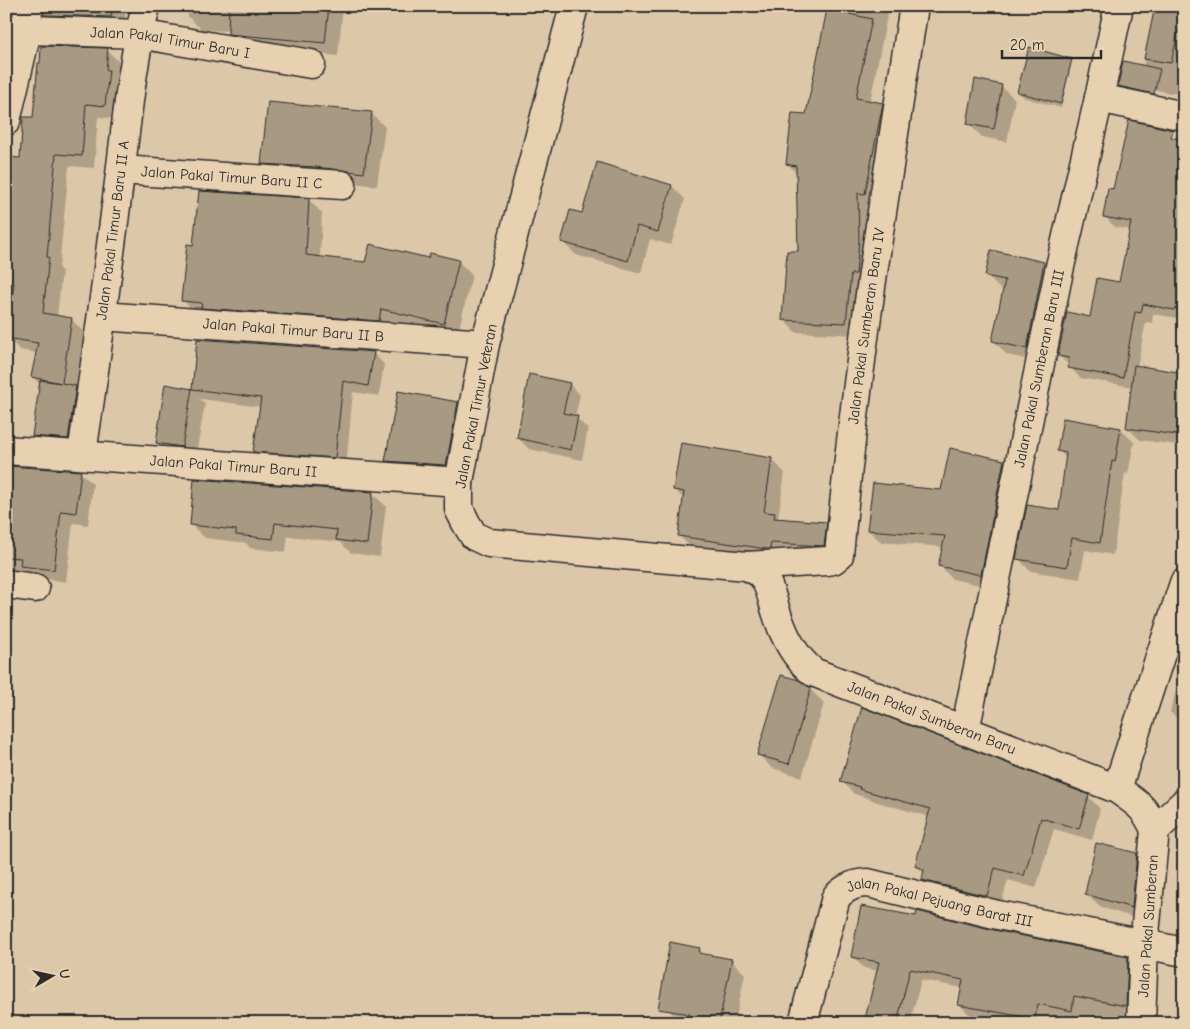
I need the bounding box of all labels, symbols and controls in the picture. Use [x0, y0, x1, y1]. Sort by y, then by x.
street label: Jalan Pakal Timur Baru I [90, 23, 252, 62]
scale bar [1002, 28, 1101, 60]
text: 20 m [1010, 36, 1044, 54]
street label: Jalan Pakal Timur Baru II A [92, 139, 133, 321]
street label: Jalan Pakal Timur Baru II C [141, 162, 323, 193]
street label: Jalan Pakal Sumberan Baru IV [844, 227, 888, 425]
street label: Jalan Pakal Sumberan Baru III [1010, 268, 1068, 469]
street label: Jalan Pakal Timur Baru II B [202, 314, 385, 346]
street label: Jalan Pakal Timur Veteran [451, 322, 501, 490]
street label: Jalan Pakal Timur Baru II [149, 451, 318, 481]
street label: Jalan Pakal Sumberan Baru [845, 677, 1018, 758]
street label: Jalan Pakal Sumberan [1134, 854, 1162, 998]
street label: Jalan Pakal Pejuang Barat III [844, 873, 1034, 931]
north arrow [28, 952, 78, 1002]
text: U [55, 968, 73, 980]

